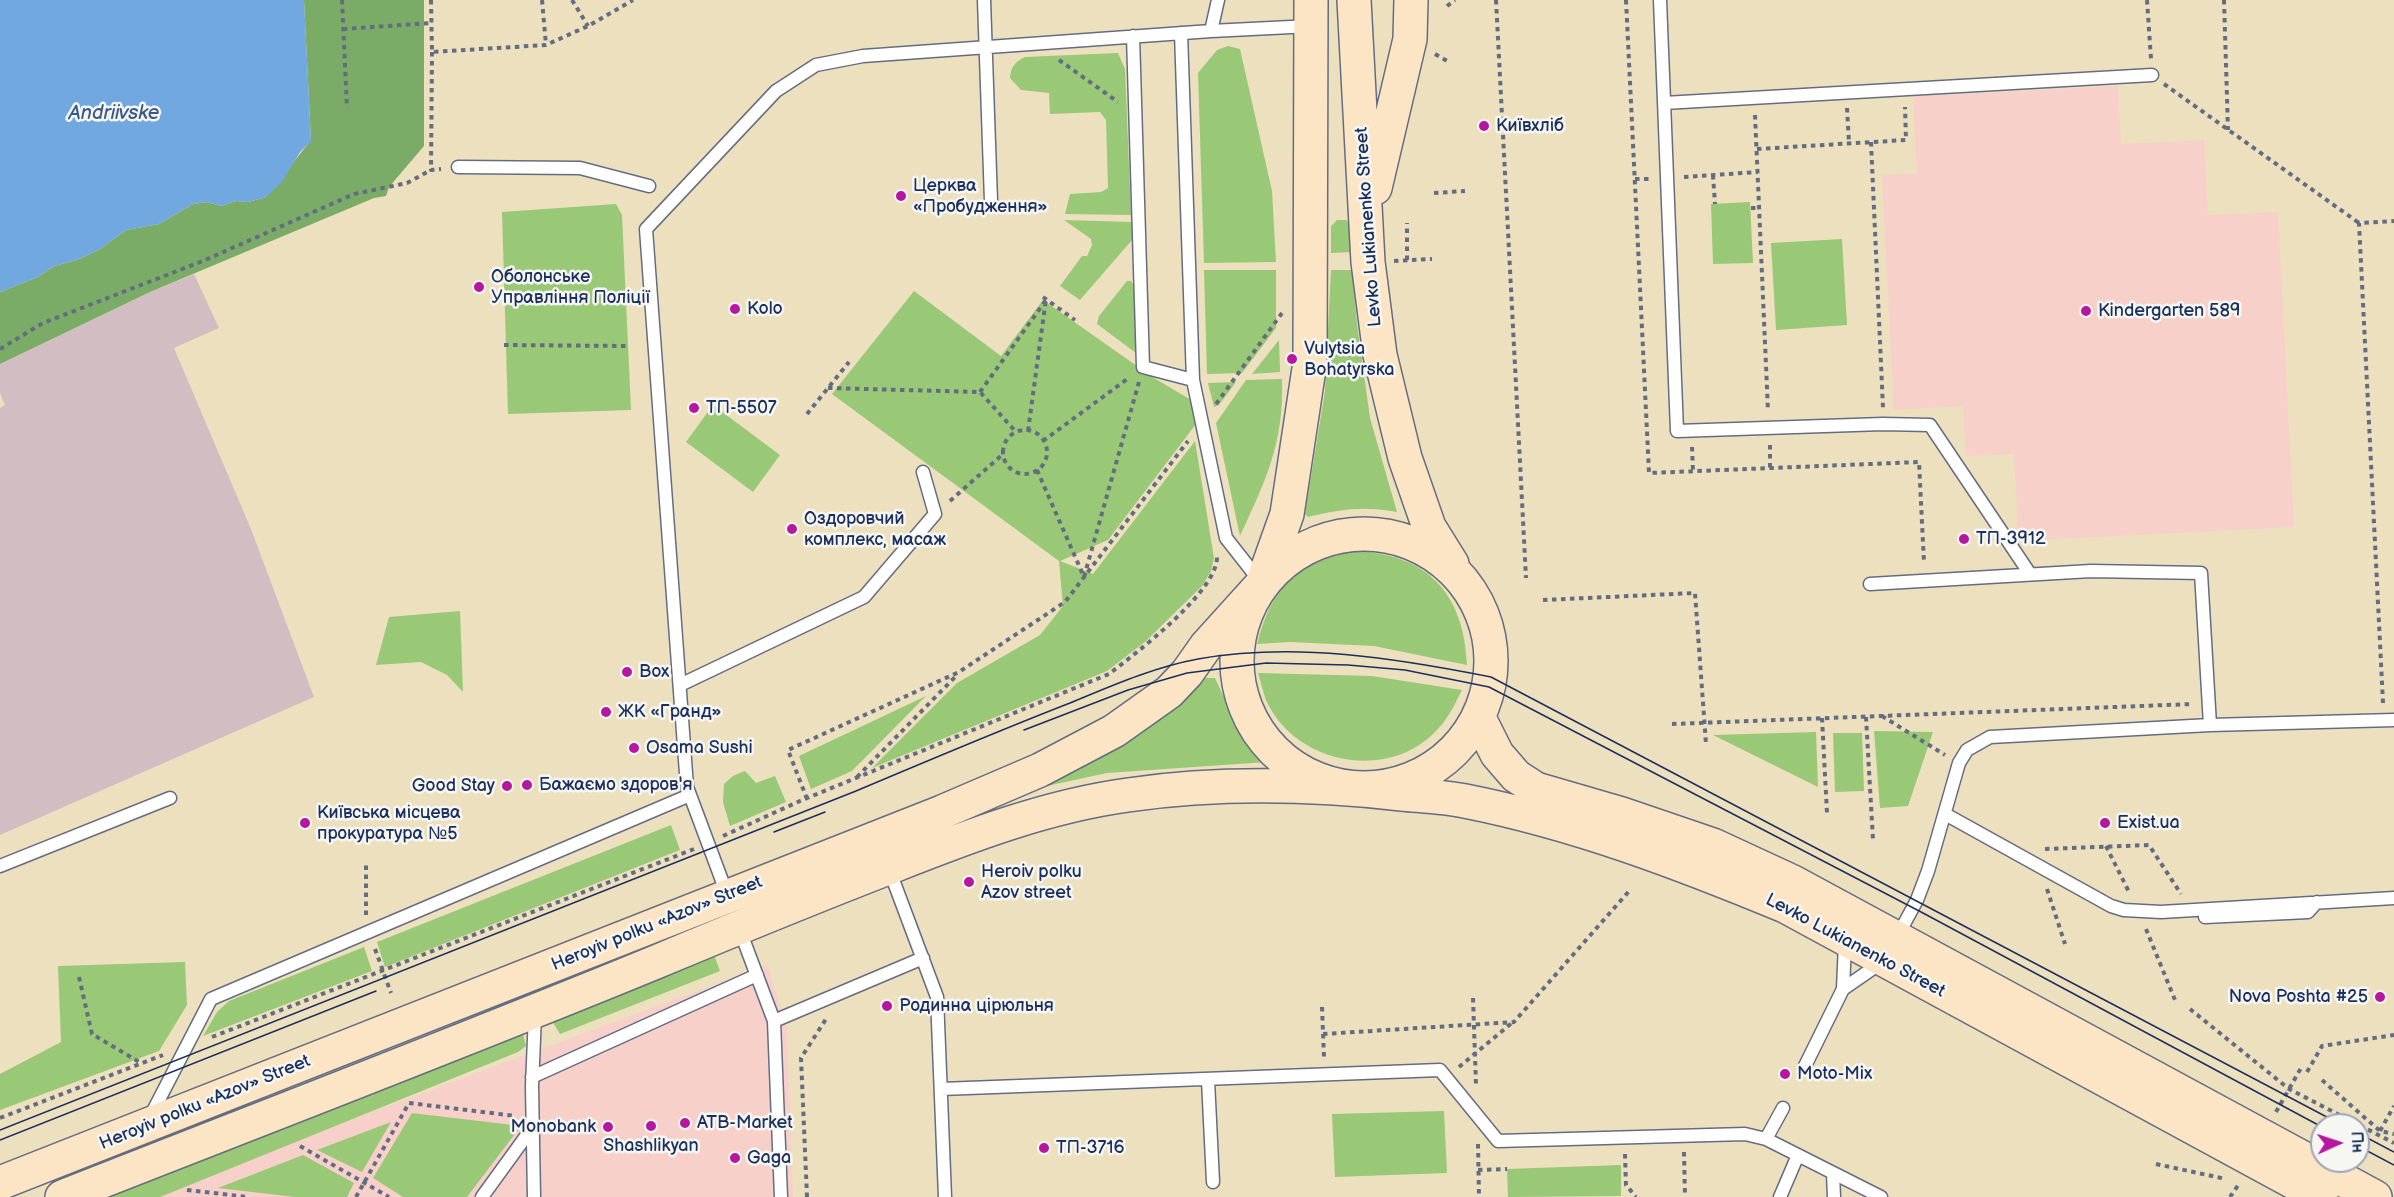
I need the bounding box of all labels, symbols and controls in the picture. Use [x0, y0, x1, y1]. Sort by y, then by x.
water label: Andriivske [69, 102, 159, 126]
place label: Київхліб [1496, 115, 1564, 137]
marker: Київхліб [1477, 119, 1491, 133]
street label: Levko Lukianenko Street [1351, 126, 1387, 328]
place label: Церква «Пробудження» [913, 175, 1048, 218]
marker: Церква «Пробудження» [894, 189, 908, 203]
place label: Оболонське Управління Поліції [491, 266, 650, 308]
marker: Оболонське Управління Поліції [472, 280, 486, 294]
place label: Kolo [747, 298, 783, 320]
place label: Kindergarten 589 [2098, 300, 2240, 322]
marker: Kolo [728, 302, 742, 316]
marker: Kindergarten 589 [2079, 304, 2093, 318]
place label: Vulytsia Bohatyrska [1304, 338, 1394, 380]
marker: Vulytsia Bohatyrska [1285, 352, 1299, 366]
place label: ТП-5507 [706, 397, 777, 419]
marker: ТП-5507 [687, 401, 701, 415]
place label: Оздоровчий комплекс, масаж [804, 508, 946, 550]
marker: Оздоровчий комплекс, масаж [785, 522, 799, 536]
place label: ТП-3912 [1976, 528, 2046, 550]
marker: ТП-3912 [1957, 532, 1971, 546]
place label: Box [639, 661, 669, 683]
marker: Box [620, 665, 634, 679]
place label: ЖК «Гранд» [618, 701, 722, 723]
marker: ЖК «Гранд» [599, 705, 613, 719]
place label: Osama Sushi [646, 737, 753, 759]
marker: Osama Sushi [627, 741, 641, 755]
place label: Бажаємо здоров'я [539, 774, 692, 796]
place label: Good Stay [412, 775, 495, 797]
marker: Бажаємо здоров'я [520, 778, 534, 792]
marker: Good Stay [500, 779, 514, 793]
place label: Київська місцева прокуратура №5 [317, 802, 461, 844]
place label: Exist.ua [2117, 812, 2180, 834]
marker: Київська місцева прокуратура №5 [298, 816, 312, 830]
marker: Exist.ua [2098, 816, 2112, 830]
place label: Heroiv polku Azov street [981, 861, 1082, 904]
street label: Heroyiv polku «Azov» Street [548, 872, 766, 976]
marker: Heroiv polku Azov street [962, 875, 976, 889]
street label: Levko Lukianenko Street [1762, 889, 1948, 1003]
place label: Nova Poshta #25 [2229, 986, 2368, 1008]
marker: Nova Poshta #25 [2373, 990, 2387, 1004]
place label: Родинна цірюльня [899, 995, 1054, 1017]
marker: Родинна цірюльня [880, 999, 894, 1013]
street label: Heroyiv polku «Azov» Street [96, 1051, 314, 1155]
place label: Moto-Mix [1797, 1063, 1873, 1085]
marker: Moto-Mix [1778, 1067, 1792, 1081]
place label: ATB-Market [697, 1112, 793, 1134]
north arrow [2310, 1113, 2370, 1173]
place label: Monobank [511, 1116, 596, 1138]
marker: ATB-Market [678, 1116, 692, 1130]
marker: Shashlikyan [644, 1119, 658, 1133]
marker: Monobank [601, 1120, 615, 1134]
text: Пн [2346, 1131, 2367, 1153]
place label: Shashlikyan [603, 1135, 699, 1157]
place label: ТП-3716 [1056, 1137, 1124, 1159]
marker: ТП-3716 [1037, 1141, 1051, 1155]
place label: Gaga [747, 1147, 791, 1169]
marker: Gaga [728, 1151, 742, 1165]

